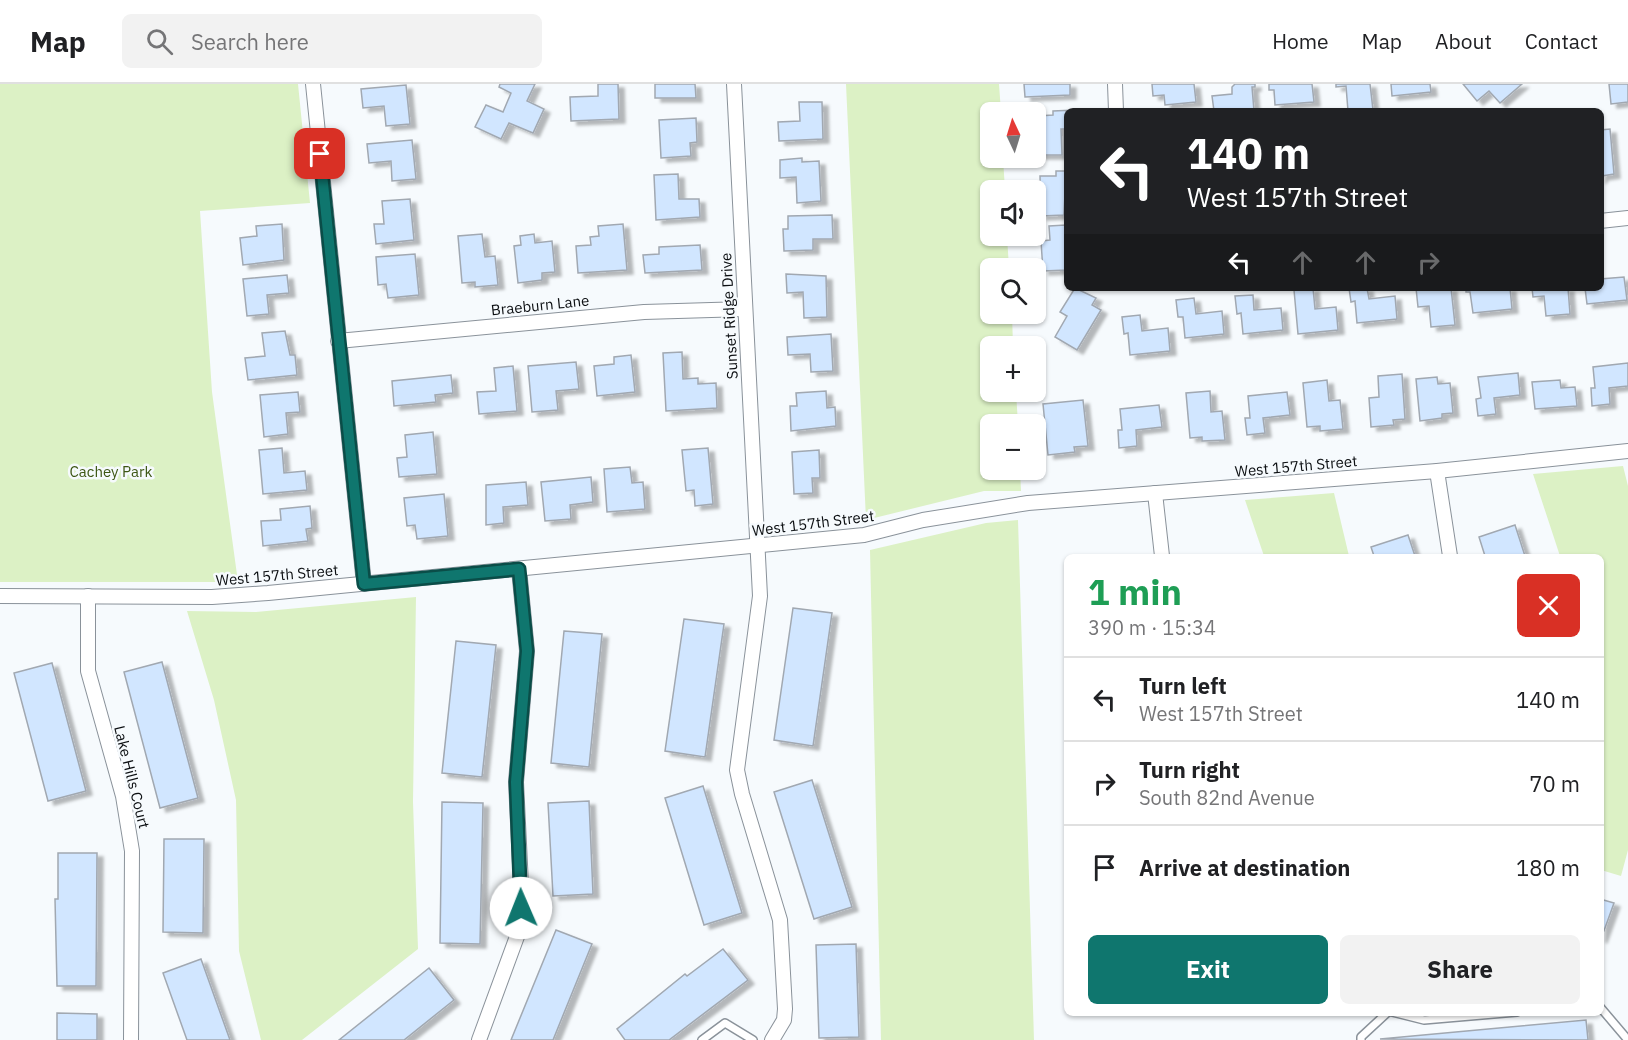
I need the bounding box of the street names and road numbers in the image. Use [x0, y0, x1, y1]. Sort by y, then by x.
street label: Sunset Ridge Drive [716, 252, 742, 380]
street label: Braeburn Lane [490, 290, 590, 320]
street label: West 157th Street [1234, 451, 1358, 481]
street label: West 157th Street [751, 506, 875, 540]
street label: West 157th Street [215, 560, 339, 590]
street label: Lake Hills Court [110, 724, 154, 830]

